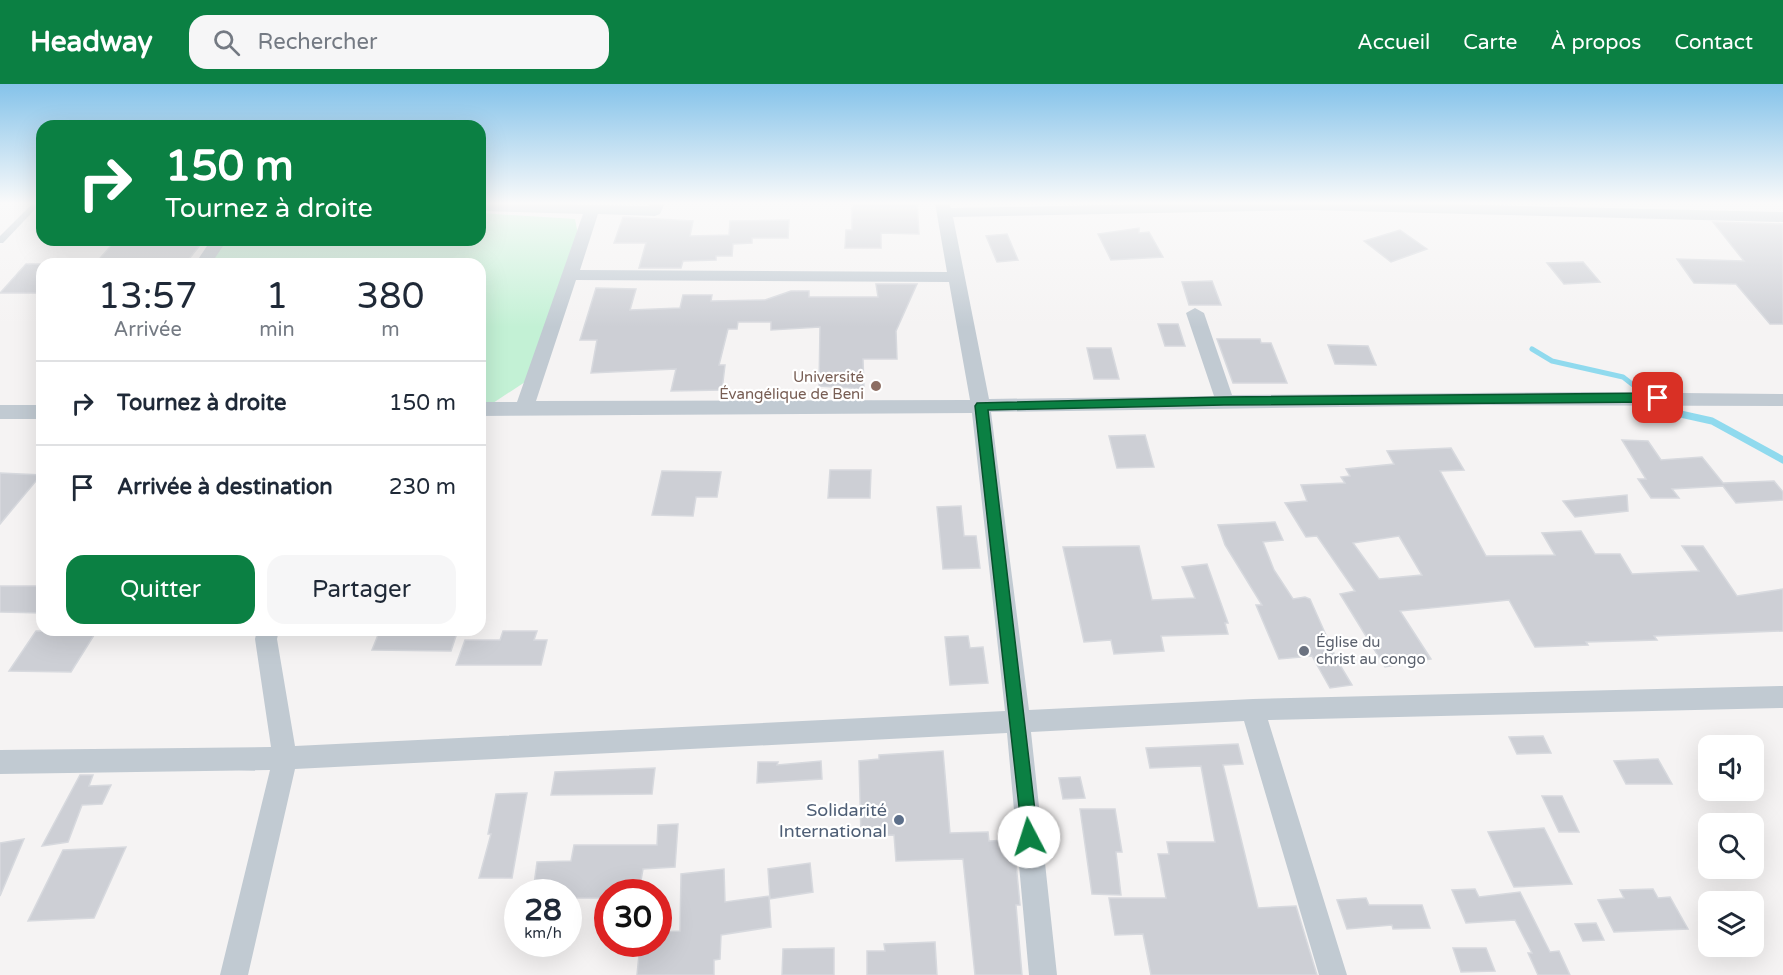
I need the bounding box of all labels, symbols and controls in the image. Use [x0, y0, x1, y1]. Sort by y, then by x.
search box [189, 15, 609, 69]
text: Headway [30, 25, 153, 59]
icon: search [210, 26, 243, 59]
text: Rechercher [258, 29, 377, 55]
text: Accueil [1357, 30, 1430, 55]
text: Carte [1463, 30, 1517, 55]
text: À propos [1550, 30, 1641, 55]
text: Contact [1674, 30, 1753, 55]
text: 150 m [165, 141, 294, 192]
icon: right [66, 144, 144, 222]
text: Tournez à droite [165, 192, 373, 225]
text: 13:57 [98, 275, 198, 318]
text: 1 [266, 275, 288, 318]
text: 380 [356, 275, 424, 318]
text: Arrivée [114, 318, 182, 342]
text: min [259, 318, 295, 342]
text: m [381, 318, 400, 342]
place label: Université Évangélique de Beni [719, 368, 864, 403]
pin [1632, 372, 1683, 423]
marker: Université Évangélique de Beni [869, 379, 883, 393]
icon: arrive [1641, 381, 1674, 414]
icon: right [66, 387, 99, 420]
text: Tournez à droite [117, 390, 286, 416]
text: 150 m [389, 390, 456, 416]
icon: arrive [66, 471, 99, 504]
text: Arrivée à destination [117, 474, 333, 500]
text: 230 m [389, 474, 456, 500]
button: Quitter [66, 555, 255, 624]
button: Partager [267, 555, 456, 624]
place label: Église du christ au congo [1316, 633, 1426, 668]
marker: Église du christ au congo [1297, 644, 1311, 658]
map controls [1698, 735, 1764, 957]
button: sound [1698, 735, 1764, 801]
place label: Solidarité International [779, 799, 887, 842]
position arrow [997, 805, 1061, 869]
marker: Solidarité International [892, 813, 906, 827]
button: search [1698, 813, 1764, 879]
speed limit sign: 30 [594, 879, 672, 957]
button: layers [1698, 891, 1764, 957]
text: 28 [524, 892, 562, 929]
text: km/h [524, 924, 562, 942]

